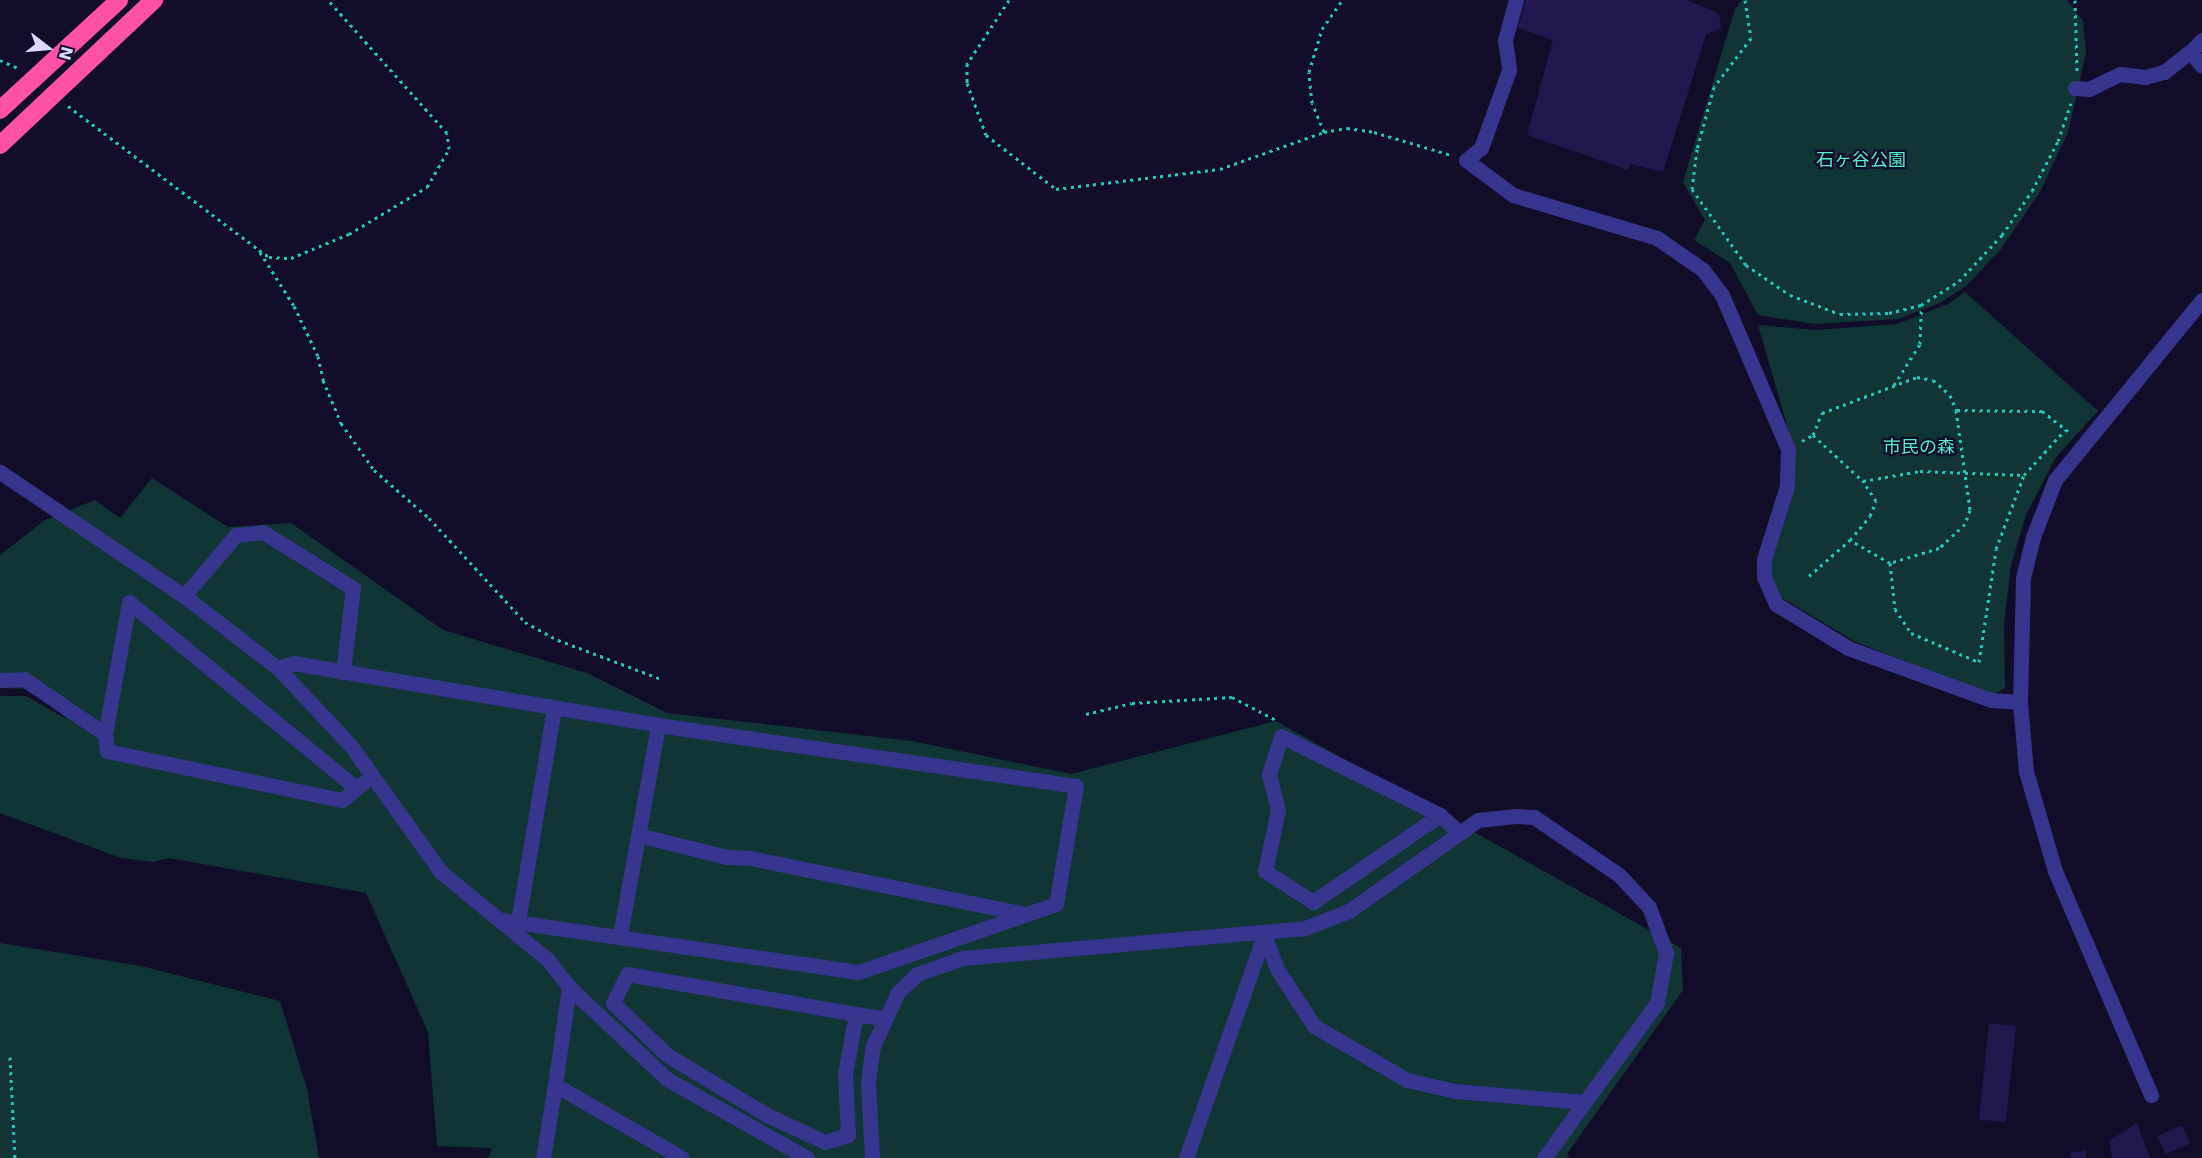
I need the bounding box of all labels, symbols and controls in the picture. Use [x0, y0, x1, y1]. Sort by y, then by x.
north arrow [18, 18, 78, 78]
text: N [55, 44, 77, 62]
park label: 石ヶ谷公園 [1816, 149, 1906, 171]
park label: 市民の森 [1883, 436, 1955, 458]

